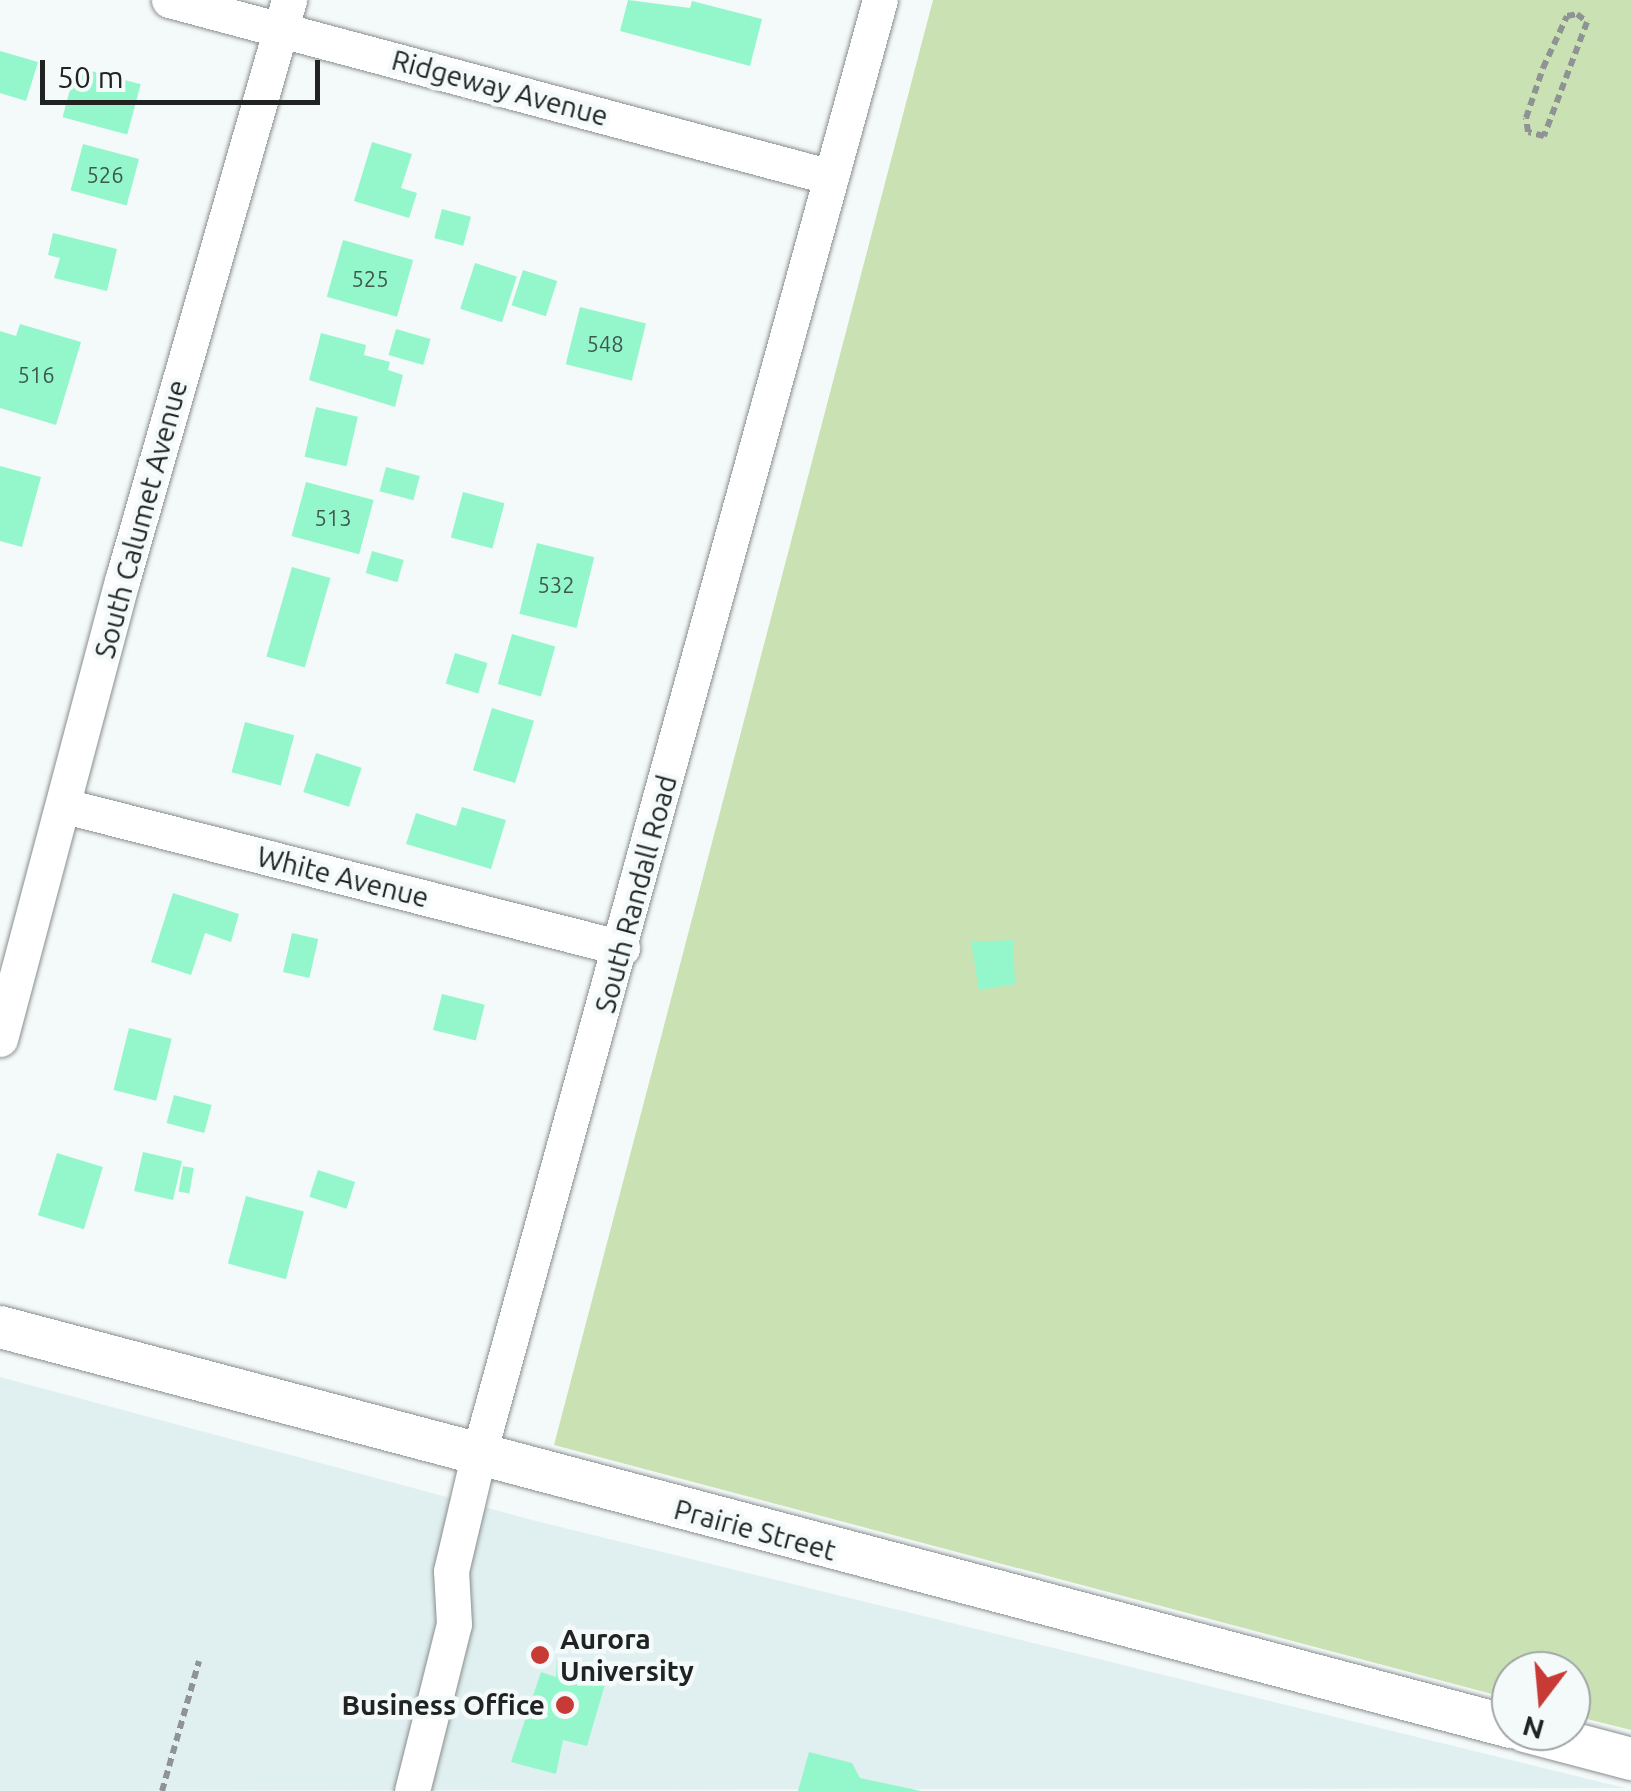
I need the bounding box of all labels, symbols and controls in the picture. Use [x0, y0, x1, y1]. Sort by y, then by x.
scale bar [45, 40, 325, 102]
street label: Ridgeway Avenue [388, 43, 612, 133]
text: 50 m [57, 60, 124, 94]
house number: 526 [86, 162, 124, 188]
house number: 525 [351, 266, 389, 292]
house number: 548 [586, 331, 624, 357]
house number: 516 [17, 362, 55, 388]
street label: South Calumet Avenue [88, 376, 194, 662]
house number: 513 [314, 505, 352, 531]
house number: 532 [537, 572, 575, 598]
street label: South Randall Road [588, 772, 684, 1016]
street label: White Avenue [254, 839, 432, 915]
street label: Prairie Street [670, 1492, 840, 1568]
place label: Aurora University [560, 1622, 694, 1688]
marker: Aurora University [529, 1644, 551, 1666]
north arrow [1491, 1651, 1591, 1751]
place label: Business Office [341, 1688, 545, 1722]
marker: Business Office [554, 1694, 576, 1716]
text: N [1519, 1711, 1547, 1746]

